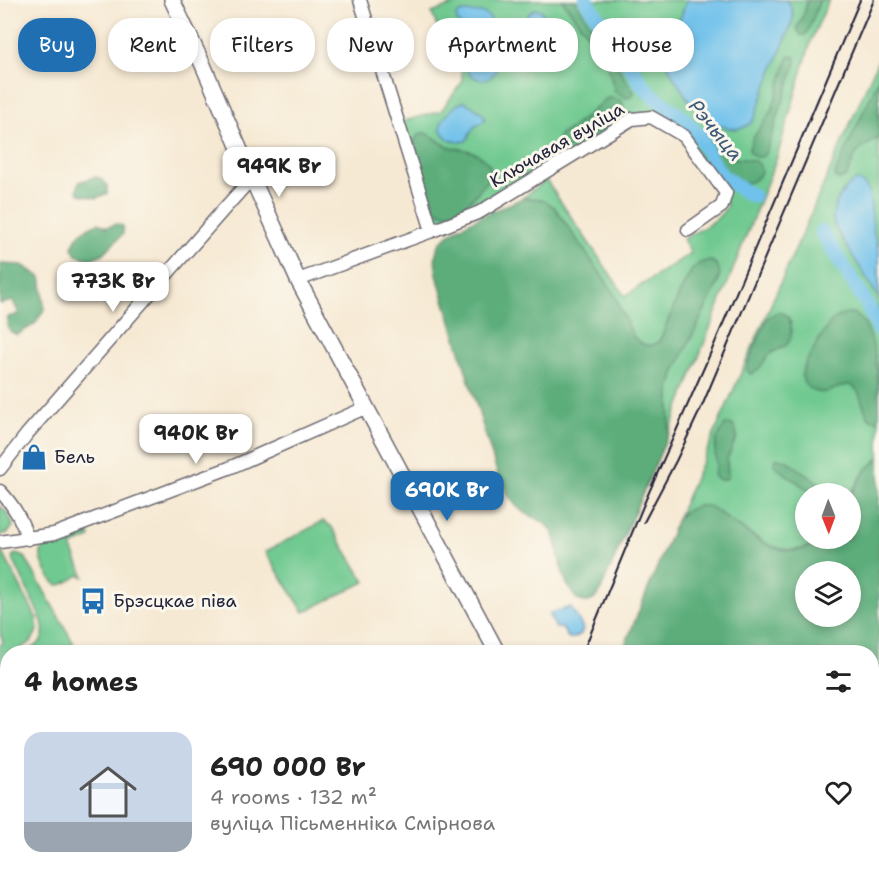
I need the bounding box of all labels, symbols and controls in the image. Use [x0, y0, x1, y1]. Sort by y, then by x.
chip: Buy [18, 18, 96, 72]
chip: Rent [108, 18, 198, 72]
chip: Filters [210, 18, 315, 72]
chip: New [327, 18, 414, 72]
chip: Apartment [426, 18, 578, 72]
chip: House [590, 18, 694, 72]
water label: Рэчыца [683, 94, 749, 166]
street label: Ключавая вуліца [485, 97, 629, 193]
pin: 949K Br [224, 147, 334, 198]
text: 949K Br [237, 153, 321, 179]
pin: 773K Br [58, 262, 168, 313]
text: 773K Br [71, 268, 155, 294]
pin: 940K Br [141, 414, 251, 465]
text: 940K Br [153, 420, 239, 446]
shop icon: Бель [19, 442, 49, 472]
place label: Бель [54, 445, 95, 469]
pin: 690K Br [392, 471, 502, 522]
text: 690K Br [405, 477, 489, 503]
north arrow [795, 483, 861, 549]
map controls [795, 483, 861, 627]
button: layers [795, 561, 861, 627]
bus stop icon: Брэсцкае піва [78, 586, 108, 616]
place label: Брэсцкае піва [113, 589, 237, 613]
text: 4 homes [24, 664, 138, 699]
icon: filters [822, 665, 855, 698]
text: 690 000 Br [210, 749, 366, 784]
icon: home [72, 756, 144, 828]
icon: heart [822, 776, 855, 809]
text: 4 rooms · 132 m² [210, 784, 377, 810]
text: вуліца Пісьменніка Смірнова [210, 810, 495, 836]

